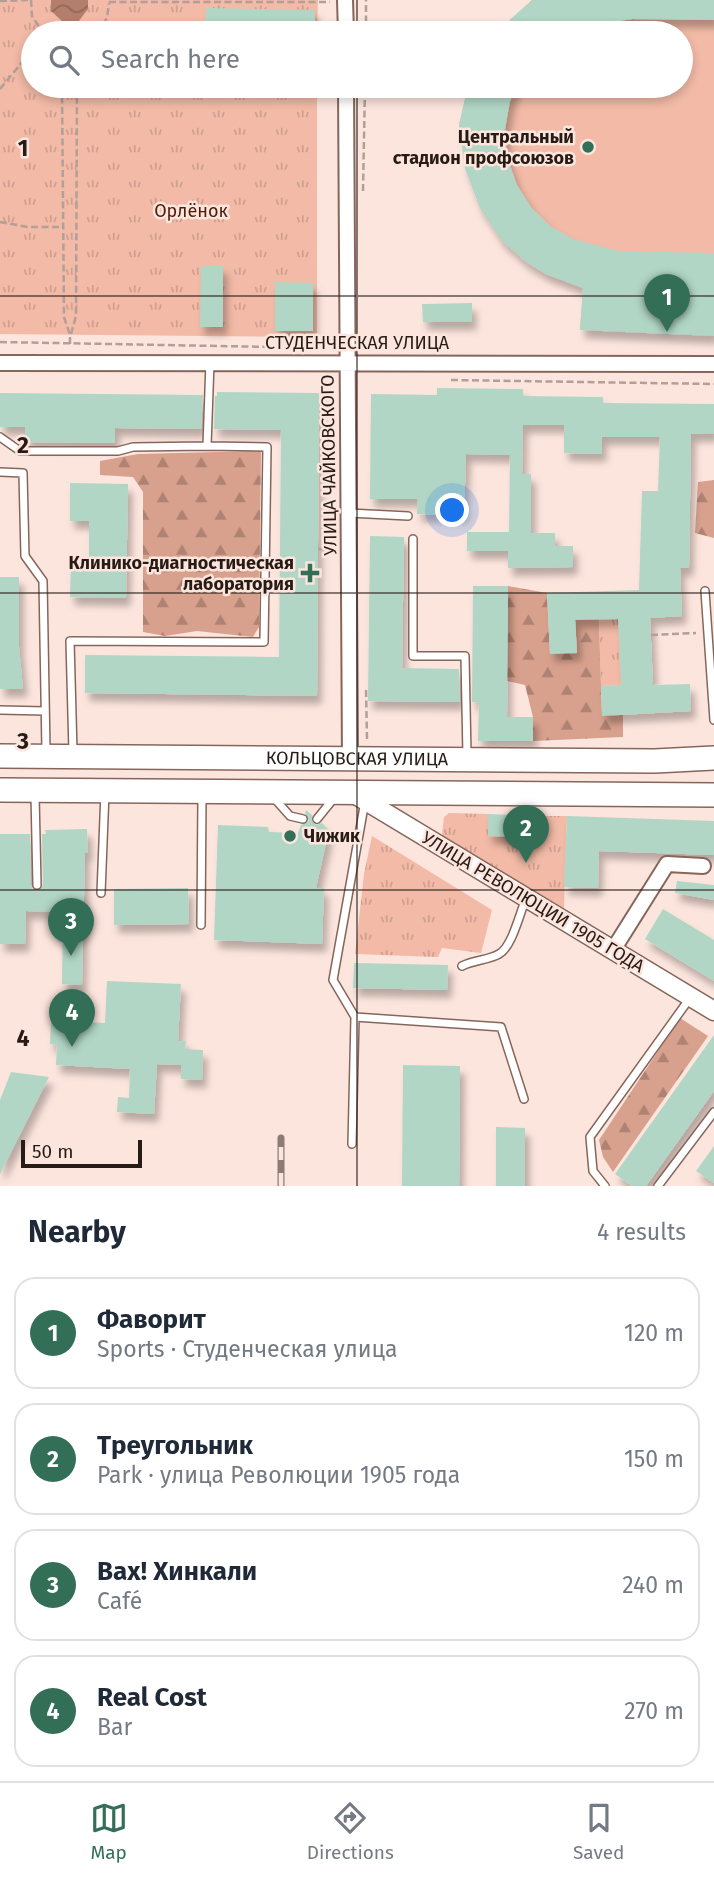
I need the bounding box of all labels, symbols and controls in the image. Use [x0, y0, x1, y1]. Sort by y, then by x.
search box [21, 21, 693, 98]
icon: search [45, 41, 83, 79]
text: Search here [101, 44, 240, 75]
place label: Центральный стадион профсоюзов [393, 126, 574, 169]
text: 1 [18, 134, 28, 162]
marker: Центральный стадион профсоюзов [580, 139, 596, 155]
park label: Орлёнок [154, 200, 228, 222]
pin: 1 [644, 274, 690, 332]
street label: СТУДЕНЧЕСКАЯ УЛИЦА [265, 332, 450, 354]
street label: УЛИЦА ЧАЙКОВСКОГО [316, 374, 342, 556]
text: 2 [17, 431, 29, 459]
your location [435, 493, 469, 527]
place label: Клинико-диагностическая лаборатория [69, 552, 294, 595]
marker: Клинико-диагностическая лаборатория [300, 563, 320, 583]
text: 3 [16, 727, 29, 755]
street label: КОЛЬЦОВСКАЯ УЛИЦА [266, 747, 449, 770]
pin: 2 [503, 805, 549, 863]
place label: Чижик [304, 825, 360, 847]
street label: УЛИЦА РЕВОЛЮЦИИ 1905 ГОДА [418, 827, 649, 978]
marker: Чижик [282, 828, 298, 844]
pin: 3 [48, 898, 94, 956]
pin: 4 [49, 989, 95, 1047]
text: 4 [17, 1024, 30, 1052]
scale bar [21, 1137, 142, 1169]
text: 50 m [32, 1140, 73, 1163]
text: Nearby [28, 1214, 126, 1250]
text: 4 results [597, 1218, 686, 1246]
text: Фаворит [97, 1304, 206, 1335]
text: 1 [48, 1319, 58, 1347]
text: 120 m [624, 1319, 684, 1347]
text: Sports · Студенческая улица [97, 1335, 398, 1363]
text: Треугольник [97, 1430, 253, 1461]
text: 2 [47, 1445, 59, 1473]
text: 150 m [624, 1445, 684, 1473]
text: Park · улица Революции 1905 года [97, 1461, 460, 1489]
text: Вах! Хинкали [97, 1556, 257, 1587]
text: 3 [47, 1571, 59, 1599]
text: 240 m [622, 1571, 684, 1599]
text: Café [97, 1587, 142, 1615]
text: Real Cost [97, 1682, 207, 1713]
text: 4 [47, 1697, 60, 1725]
text: 270 m [624, 1697, 684, 1725]
text: Bar [97, 1713, 132, 1741]
tab: Map [90, 1799, 128, 1864]
tab: Directions [307, 1799, 394, 1864]
tab: Saved [573, 1799, 624, 1864]

